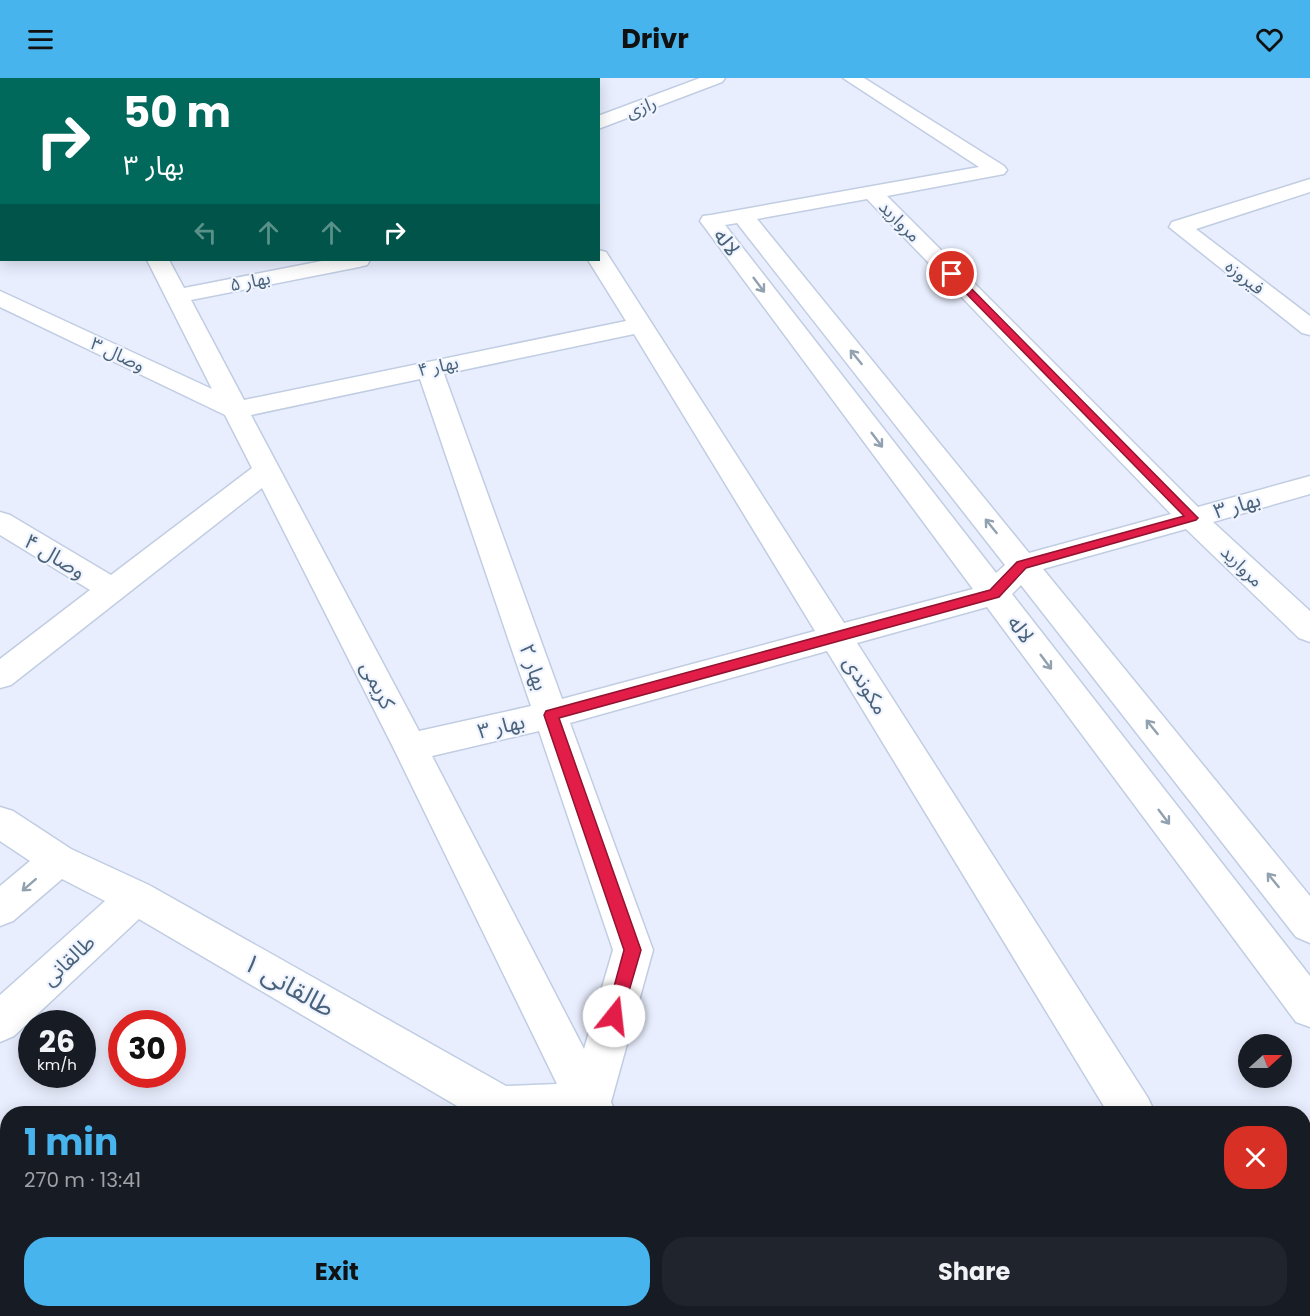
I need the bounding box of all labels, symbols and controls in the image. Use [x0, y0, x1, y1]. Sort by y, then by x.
text: Drivr [621, 20, 689, 57]
icon: menu [24, 23, 57, 56]
icon: heart [1253, 23, 1286, 56]
text: 50 m [123, 83, 231, 142]
street label: رازی [622, 90, 660, 124]
icon: right [24, 102, 102, 180]
text: بهار ۳ [123, 147, 184, 184]
street label: مروارید [874, 195, 926, 247]
icon: left [189, 216, 222, 249]
icon: ahead [252, 216, 285, 249]
icon: ahead [315, 216, 348, 249]
icon: right [378, 216, 411, 249]
street label: لاله [707, 222, 747, 262]
pin [926, 248, 977, 299]
street label: فیروزه [1220, 254, 1270, 300]
icon: arrive [935, 257, 968, 290]
street label: بهار ۵ [228, 265, 272, 297]
one-way arrow [752, 276, 765, 292]
street label: وصال ۳ [87, 331, 149, 377]
one-way arrow [849, 349, 862, 365]
street label: بهار ۴ [415, 350, 461, 382]
one-way arrow [871, 431, 883, 447]
street label: بهار ۳ [1210, 484, 1264, 526]
one-way arrow [984, 518, 997, 534]
street label: وصال ۴ [19, 526, 91, 586]
street label: مروارید [1215, 540, 1269, 592]
street label: لاله [1001, 609, 1041, 649]
street label: بهار ۲ [513, 640, 555, 694]
street label: مکوندی [837, 650, 895, 720]
one-way arrow [1040, 653, 1052, 669]
street label: کریمی [354, 656, 402, 714]
street label: بهار ۳ [474, 707, 528, 745]
one-way arrow [1145, 719, 1158, 735]
one-way arrow [1158, 808, 1171, 824]
one-way arrow [1267, 872, 1280, 888]
one-way arrow [22, 878, 37, 892]
street label: طالقانی [35, 928, 101, 992]
street label: طالقانی ۱ [237, 944, 341, 1026]
position arrow [582, 984, 646, 1048]
speed limit sign: 30 [108, 1010, 186, 1088]
text: 26 [39, 1020, 75, 1063]
north arrow [1238, 1034, 1292, 1088]
map controls [1238, 1034, 1292, 1088]
text: km/h [37, 1054, 77, 1075]
text: 1 min [24, 1117, 118, 1168]
button: close [1224, 1126, 1287, 1189]
text: 270 m · 13:41 [24, 1166, 141, 1194]
button: Exit [24, 1237, 650, 1306]
button: Share [662, 1237, 1287, 1306]

